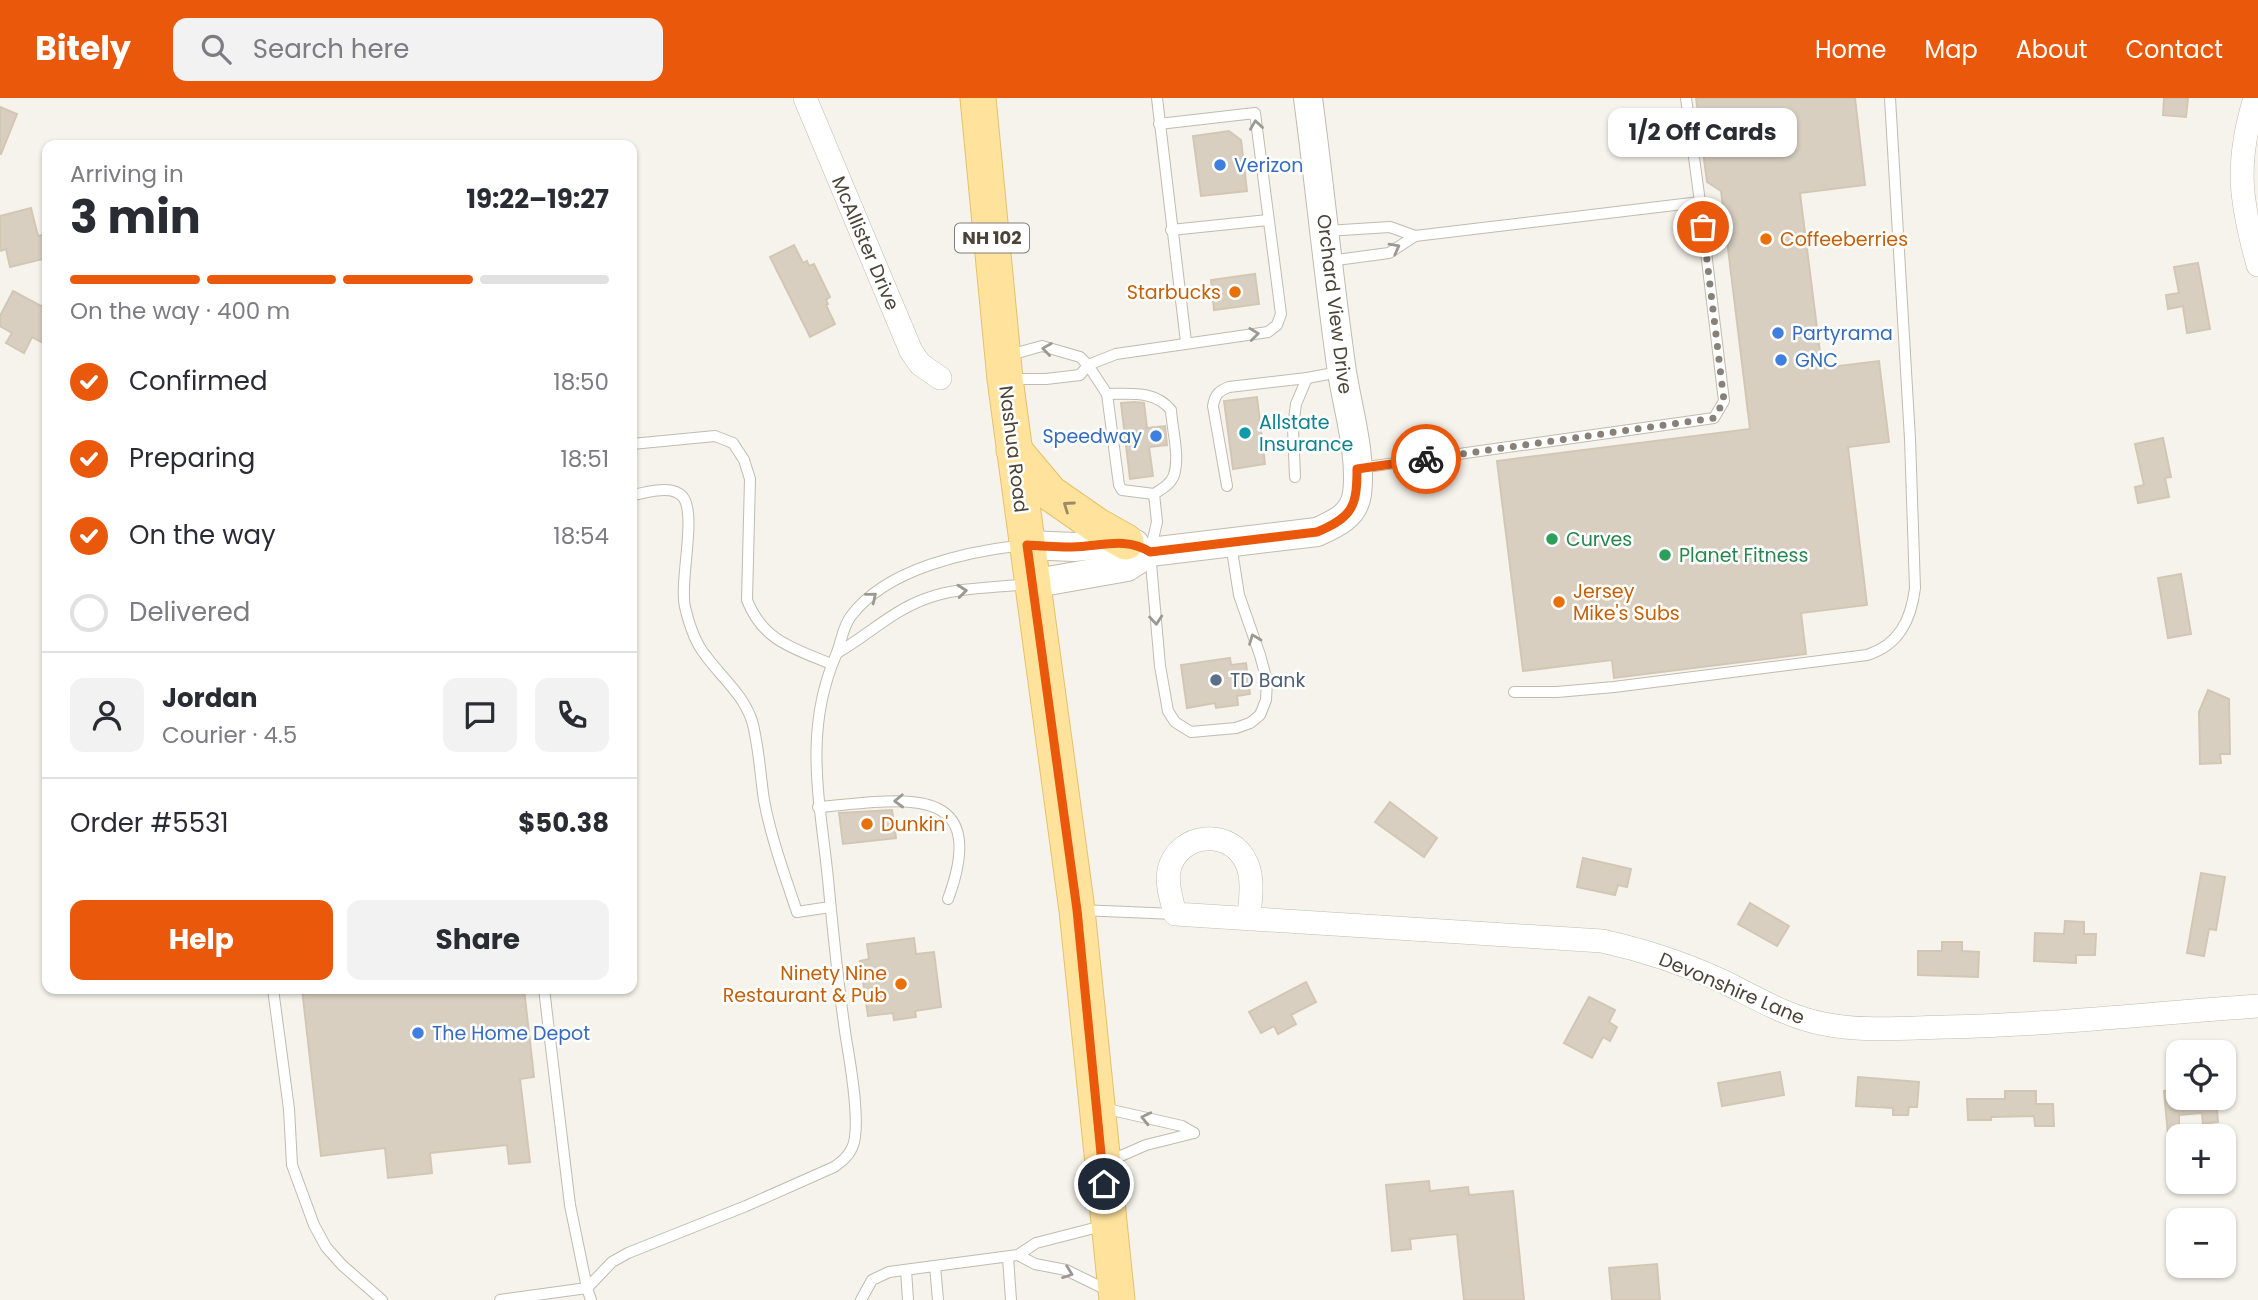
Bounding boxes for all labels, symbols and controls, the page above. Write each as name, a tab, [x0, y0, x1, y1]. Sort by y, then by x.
search box	[173, 18, 663, 81]
text: Bitely	[35, 25, 131, 72]
icon: search	[197, 30, 235, 68]
text: Search here	[253, 31, 409, 67]
text: Home	[1815, 33, 1887, 66]
text: Map	[1925, 33, 1978, 66]
text: About	[2016, 33, 2087, 66]
text: Contact	[2125, 33, 2223, 66]
callout: 1/2 Off Cards	[1608, 108, 1798, 157]
text: 1/2 Off Cards	[1628, 116, 1777, 148]
one-way arrow	[1249, 119, 1264, 131]
place label: Verizon	[1234, 152, 1303, 179]
marker: Verizon	[1212, 157, 1228, 173]
text: Arriving in	[70, 158, 184, 190]
street label: McAllister Drive	[825, 172, 906, 314]
text: 19:22–19:27	[466, 181, 609, 217]
text: 3 min	[70, 185, 201, 249]
pin	[1673, 197, 1733, 257]
icon: bag	[1684, 208, 1722, 246]
street label: Orchard View Drive	[1310, 213, 1359, 396]
road number: NH 102	[955, 223, 1029, 252]
place label: Coffeeberries	[1780, 226, 1908, 253]
marker: Coffeeberries	[1758, 231, 1774, 247]
one-way arrow	[1388, 242, 1401, 256]
place label: Starbucks	[1127, 279, 1221, 306]
marker: Starbucks	[1227, 284, 1243, 300]
text: On the way · 400 m	[70, 295, 290, 327]
place label: Partyrama	[1792, 320, 1893, 347]
marker: Partyrama	[1770, 325, 1786, 341]
one-way arrow	[1248, 326, 1260, 341]
one-way arrow	[1042, 342, 1053, 357]
place label: GNC	[1795, 347, 1838, 374]
marker: GNC	[1773, 352, 1789, 368]
icon: check	[70, 363, 108, 401]
text: Confirmed	[129, 363, 267, 399]
text: 18:50	[553, 366, 609, 398]
street label: Nashua Road	[992, 384, 1035, 514]
place label: Allstate Insurance	[1259, 409, 1353, 458]
place label: Speedway	[1042, 423, 1142, 450]
courier	[1391, 424, 1461, 494]
marker: Allstate Insurance	[1237, 425, 1253, 441]
marker: Speedway	[1148, 428, 1164, 444]
icon: check	[70, 440, 108, 478]
text: Preparing	[129, 440, 255, 476]
icon: bike	[1407, 440, 1445, 478]
text: 18:51	[560, 443, 609, 475]
one-way arrow	[1063, 502, 1076, 514]
icon: check	[70, 517, 108, 555]
text: On the way	[129, 517, 276, 553]
text: 18:54	[553, 520, 609, 552]
place label: Curves	[1566, 526, 1632, 553]
marker: Curves	[1544, 531, 1560, 547]
place label: Planet Fitness	[1679, 542, 1808, 569]
marker: Planet Fitness	[1657, 547, 1673, 563]
place label: Jersey Mike's Subs	[1573, 578, 1680, 627]
one-way arrow	[957, 584, 968, 599]
one-way arrow	[864, 593, 876, 606]
text: Delivered	[129, 594, 250, 630]
marker: Jersey Mike's Subs	[1551, 594, 1567, 610]
one-way arrow	[1148, 615, 1163, 626]
one-way arrow	[1249, 633, 1263, 645]
place label: TD Bank	[1230, 667, 1305, 694]
marker: TD Bank	[1208, 672, 1224, 688]
button: person	[70, 678, 144, 752]
button: chat	[443, 678, 517, 752]
button: phone	[535, 678, 609, 752]
text: Jordan	[162, 680, 258, 716]
text: Courier · 4.5	[162, 719, 297, 751]
one-way arrow	[893, 793, 904, 808]
text: Order #5531	[70, 805, 229, 841]
text: $50.38	[518, 805, 609, 841]
place label: Dunkin'	[881, 811, 948, 838]
marker: Dunkin'	[859, 816, 875, 832]
button: Help	[70, 900, 333, 980]
button: Share	[347, 900, 609, 980]
street label: Devonshire Lane	[1655, 946, 1809, 1031]
place label: Ninety Nine Restaurant & Pub	[723, 960, 887, 1009]
marker: Ninety Nine Restaurant & Pub	[893, 976, 909, 992]
place label: The Home Depot	[432, 1020, 590, 1047]
marker: The Home Depot	[410, 1025, 426, 1041]
map controls	[2166, 1040, 2236, 1278]
button: locate	[2166, 1040, 2236, 1110]
one-way arrow	[1140, 1111, 1152, 1126]
button: +	[2166, 1124, 2236, 1194]
pin	[1074, 1154, 1134, 1214]
icon: home	[1085, 1165, 1123, 1203]
button: −	[2166, 1208, 2236, 1278]
one-way arrow	[1062, 1264, 1074, 1278]

